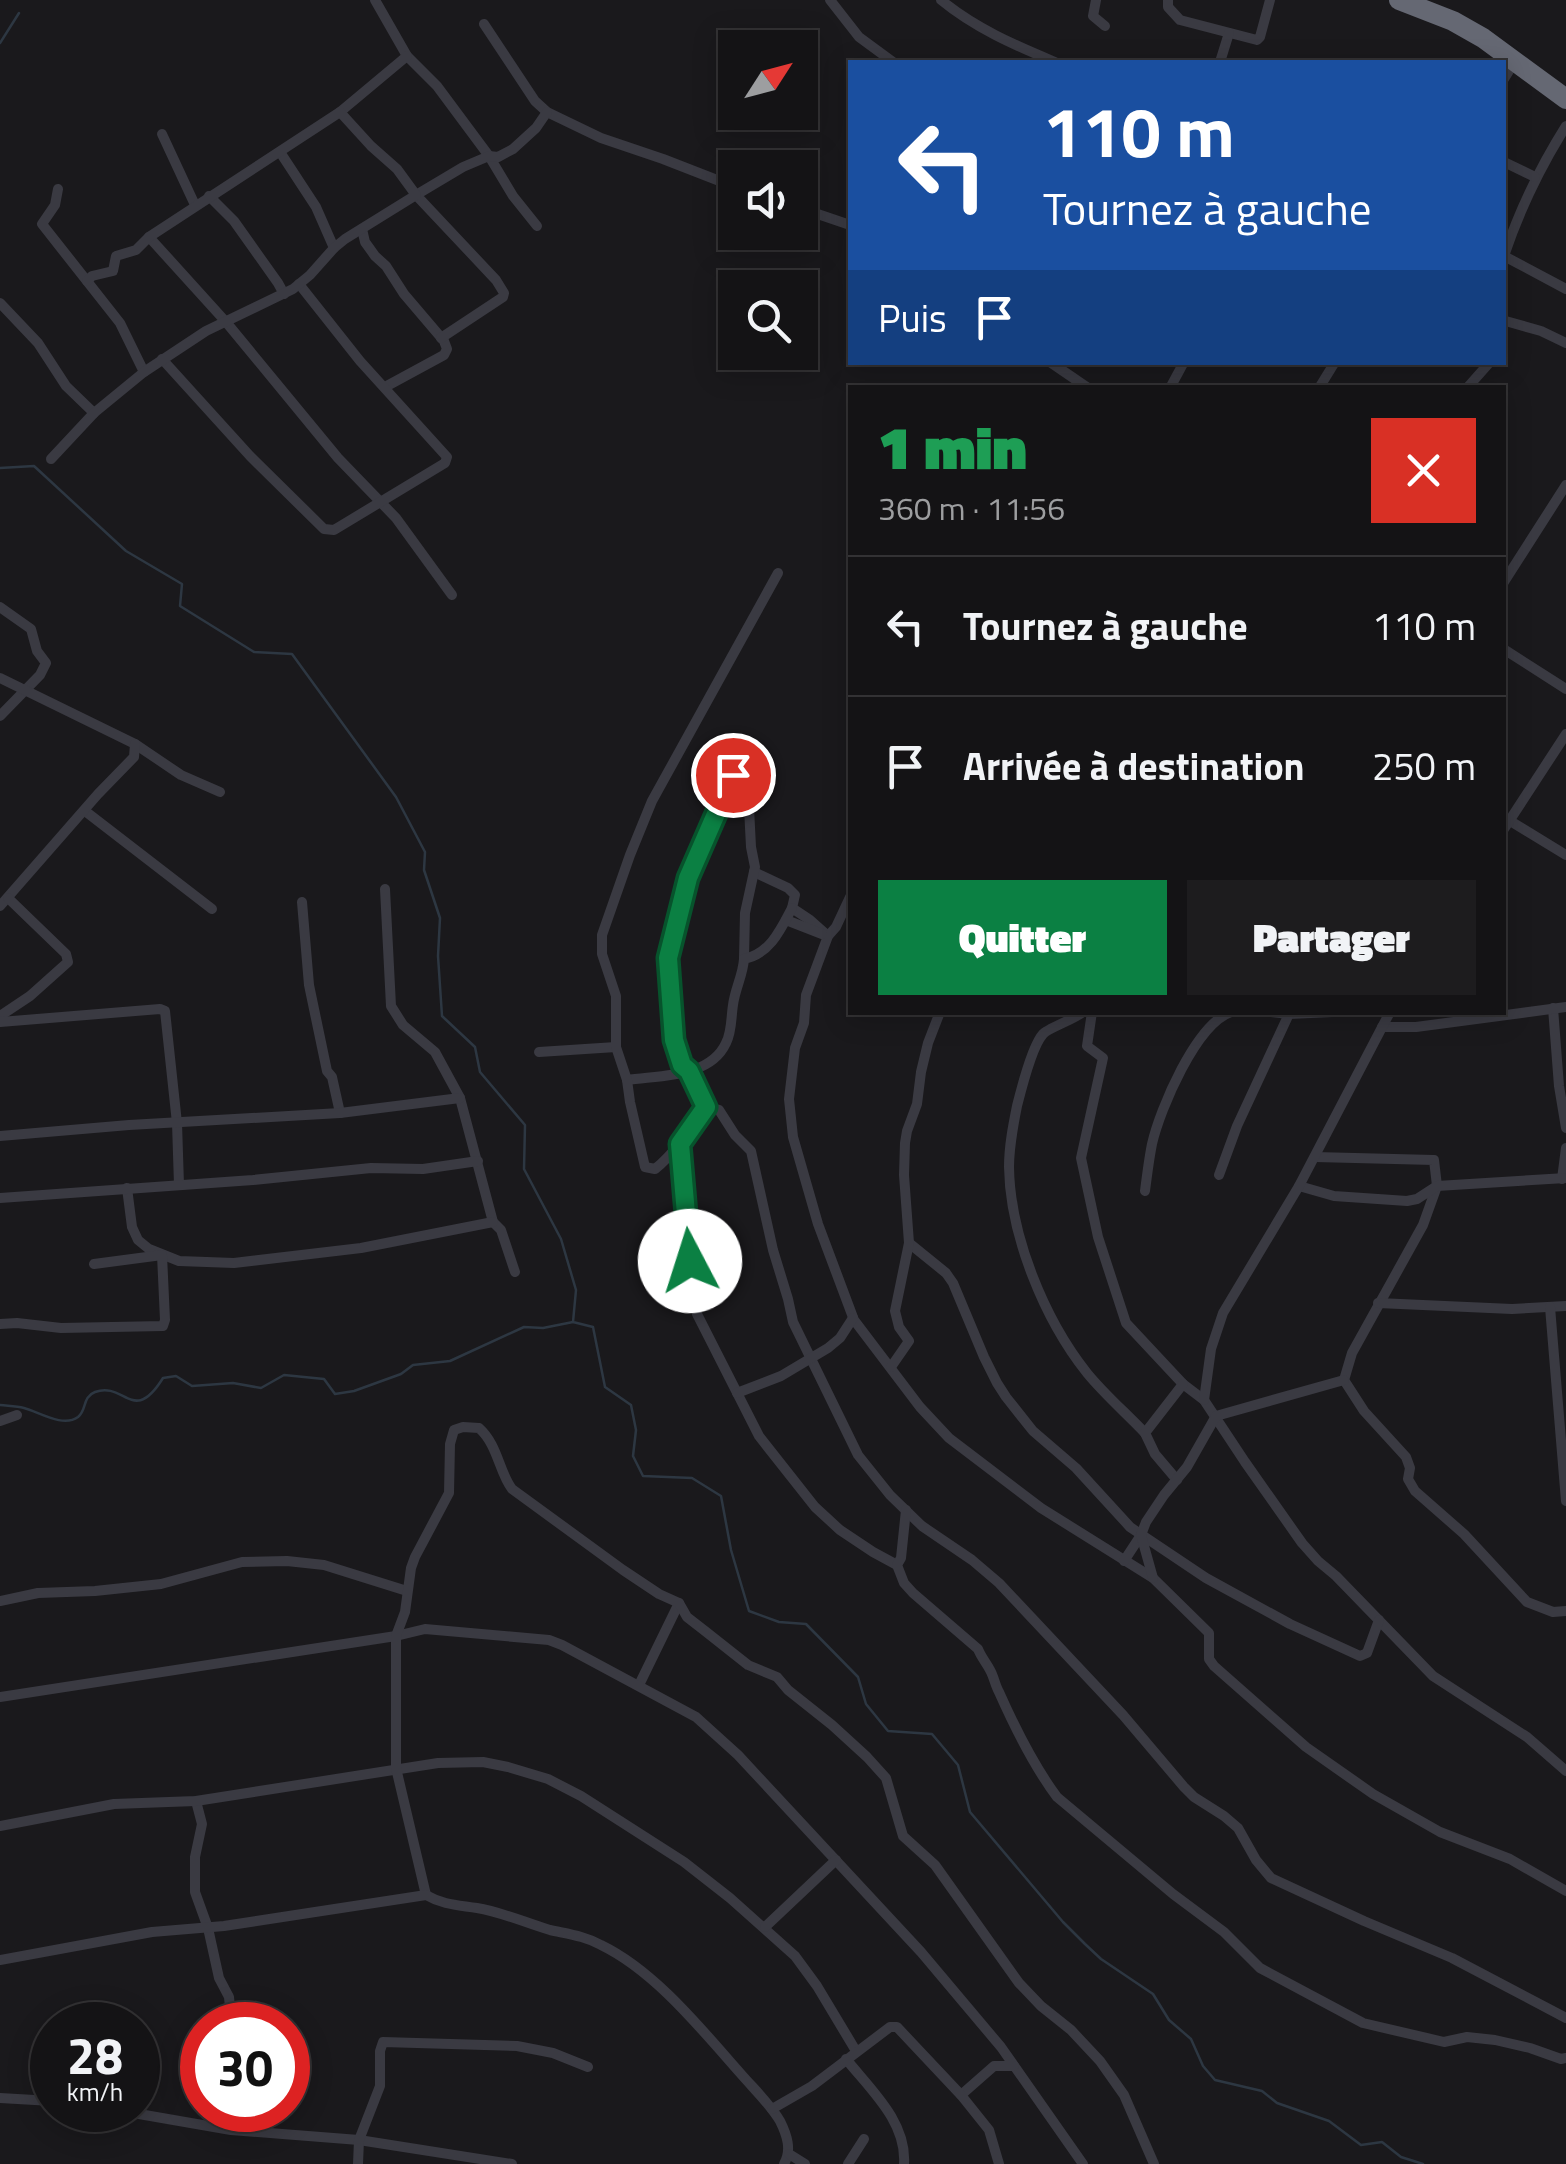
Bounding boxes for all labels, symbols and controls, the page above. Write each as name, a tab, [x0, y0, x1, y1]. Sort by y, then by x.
north arrow	[718, 30, 818, 130]
map controls	[718, 30, 818, 370]
text: 110 m	[1043, 78, 1235, 184]
icon: left	[878, 100, 1008, 230]
button: sound	[718, 150, 818, 250]
text: Tournez à gauche	[1043, 174, 1372, 242]
button: search	[718, 270, 818, 370]
text: Puis	[878, 289, 947, 347]
icon: arrive	[967, 290, 1022, 345]
text: 1 min	[878, 401, 1027, 492]
button: close	[1371, 418, 1476, 523]
text: 360 m · 11:56	[878, 484, 1065, 532]
text: Tournez à gauche	[963, 597, 1248, 655]
text: 110 m	[1372, 597, 1476, 655]
icon: left	[878, 599, 933, 654]
pin	[691, 733, 776, 818]
text: Arrivée à destination	[963, 737, 1305, 795]
text: 250 m	[1372, 737, 1476, 795]
icon: arrive	[878, 739, 933, 794]
icon: arrive	[706, 748, 761, 803]
button: Quitter	[878, 880, 1167, 995]
button: Partager	[1187, 880, 1476, 995]
position arrow	[638, 1209, 742, 1313]
speed limit sign: 30	[180, 2002, 310, 2132]
text: 28	[67, 2017, 123, 2093]
text: km/h	[67, 2073, 123, 2111]

